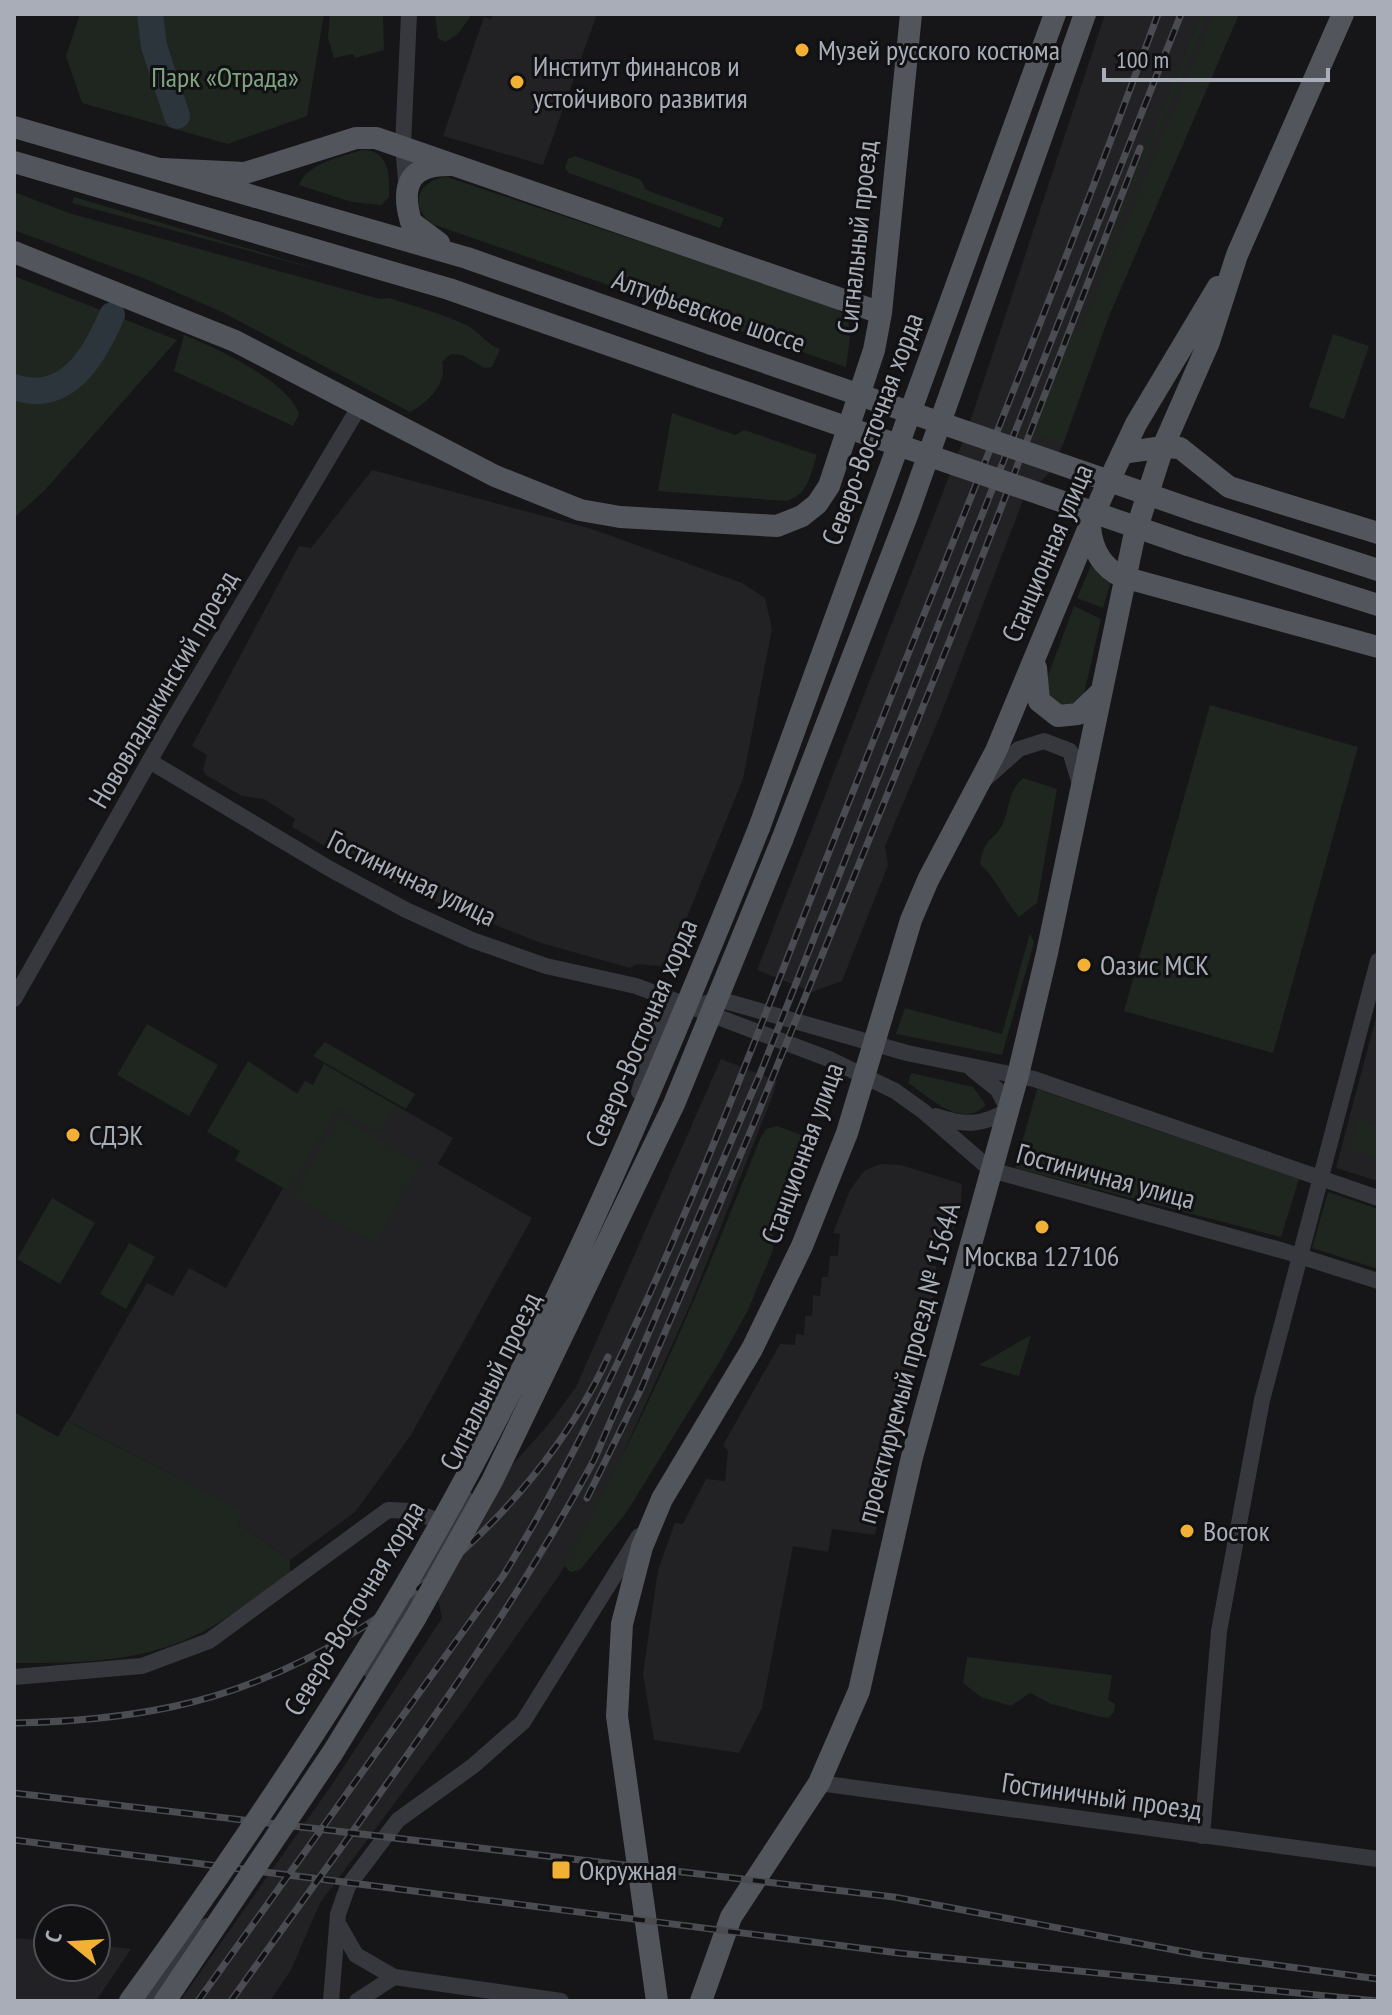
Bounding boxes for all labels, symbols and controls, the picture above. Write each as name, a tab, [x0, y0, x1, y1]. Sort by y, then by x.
place label: Музей русского костюма	[818, 31, 1060, 68]
scale bar	[1104, 32, 1328, 82]
marker: Музей русского костюма	[793, 41, 811, 59]
text: 100 m	[1116, 44, 1169, 75]
place label: Институт финансов и устойчивого развития	[533, 47, 748, 116]
park label: Парк «Отрада»	[151, 58, 299, 95]
marker: Институт финансов и устойчивого развития	[508, 73, 526, 91]
street label: Сигнальный проезд	[828, 138, 885, 335]
street label: Алтуфьевское шоссе	[608, 260, 811, 361]
street label: Северо-Восточная хорда	[812, 308, 931, 550]
street label: Станционная улица	[992, 458, 1101, 648]
street label: Нововладыкинский проезд	[79, 563, 246, 814]
street label: Гостиничная улица	[322, 821, 503, 934]
street label: Северо-Восточная хорда	[576, 913, 705, 1153]
place label: Оазис МСК	[1100, 946, 1209, 983]
marker: Оазис МСК	[1075, 956, 1093, 974]
street label: Станционная улица	[752, 1057, 851, 1248]
place label: СДЭК	[89, 1116, 144, 1153]
marker: СДЭК	[64, 1126, 82, 1144]
street label: Гостиничная улица	[1013, 1134, 1200, 1217]
street label: проектируемый проезд № 1564А	[847, 1198, 968, 1527]
marker: Москва 127106	[1033, 1218, 1051, 1236]
place label: Москва 127106	[965, 1237, 1119, 1274]
street label: Сигнальный проезд	[430, 1285, 549, 1476]
street label: Северо-Восточная хорда	[275, 1493, 432, 1722]
place label: Восток	[1203, 1512, 1270, 1549]
marker: Восток	[1178, 1522, 1196, 1540]
street label: Гостиничный проезд	[1000, 1763, 1204, 1828]
place label: Окружная	[579, 1851, 677, 1888]
marker: Окружная	[550, 1859, 572, 1881]
north arrow	[32, 1903, 112, 1983]
text: С	[38, 1928, 68, 1946]

